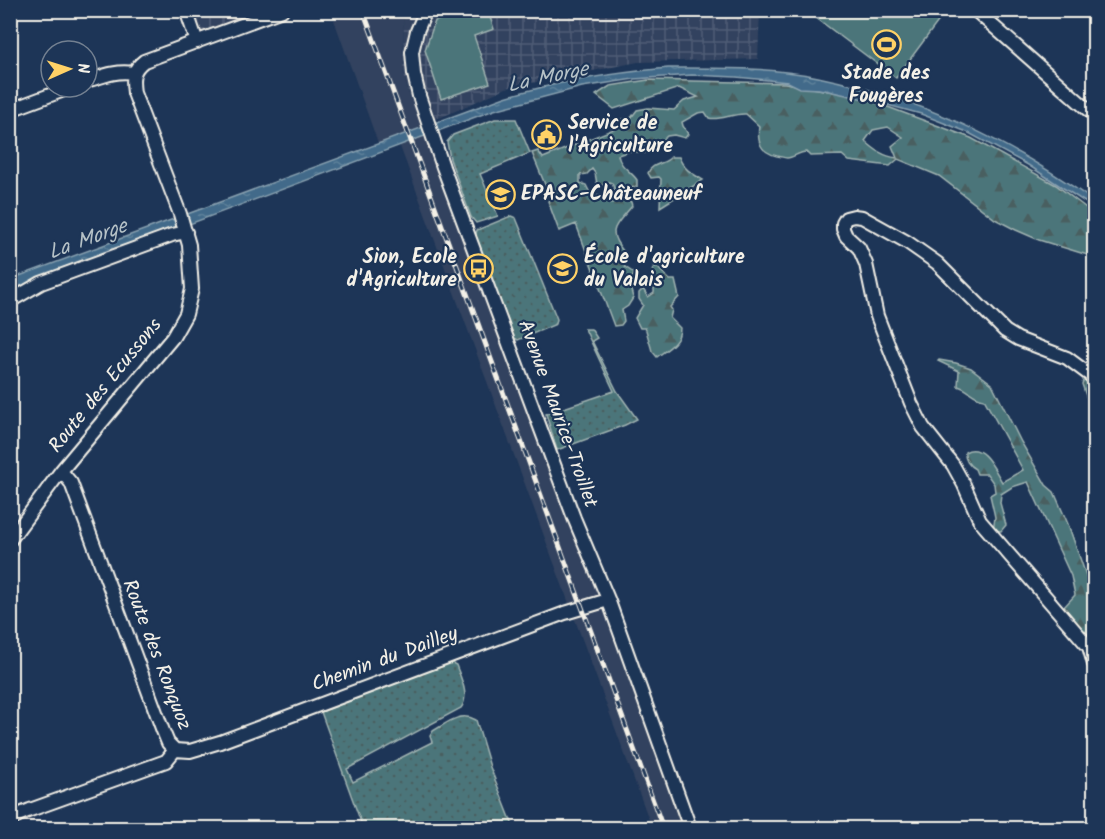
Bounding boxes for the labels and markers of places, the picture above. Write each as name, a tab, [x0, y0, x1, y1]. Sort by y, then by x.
sports icon: Stade des Fougères	[870, 28, 902, 60]
place label: Stade des Fougères	[842, 58, 931, 113]
place label: Service de l'Agriculture	[568, 108, 673, 163]
public building icon: Service de l'Agriculture	[531, 119, 563, 151]
school or university icon: EPASC-Châteauneuf	[484, 179, 516, 211]
place label: EPASC-Châteauneuf	[521, 179, 704, 211]
place label: Sion, Ecole d'Agriculture	[347, 242, 457, 297]
place label: École d'agriculture du Valais	[584, 242, 745, 297]
bus stop icon: Sion, Ecole d'Agriculture	[462, 253, 494, 285]
school or university icon: École d'agriculture du Valais	[547, 253, 579, 285]

